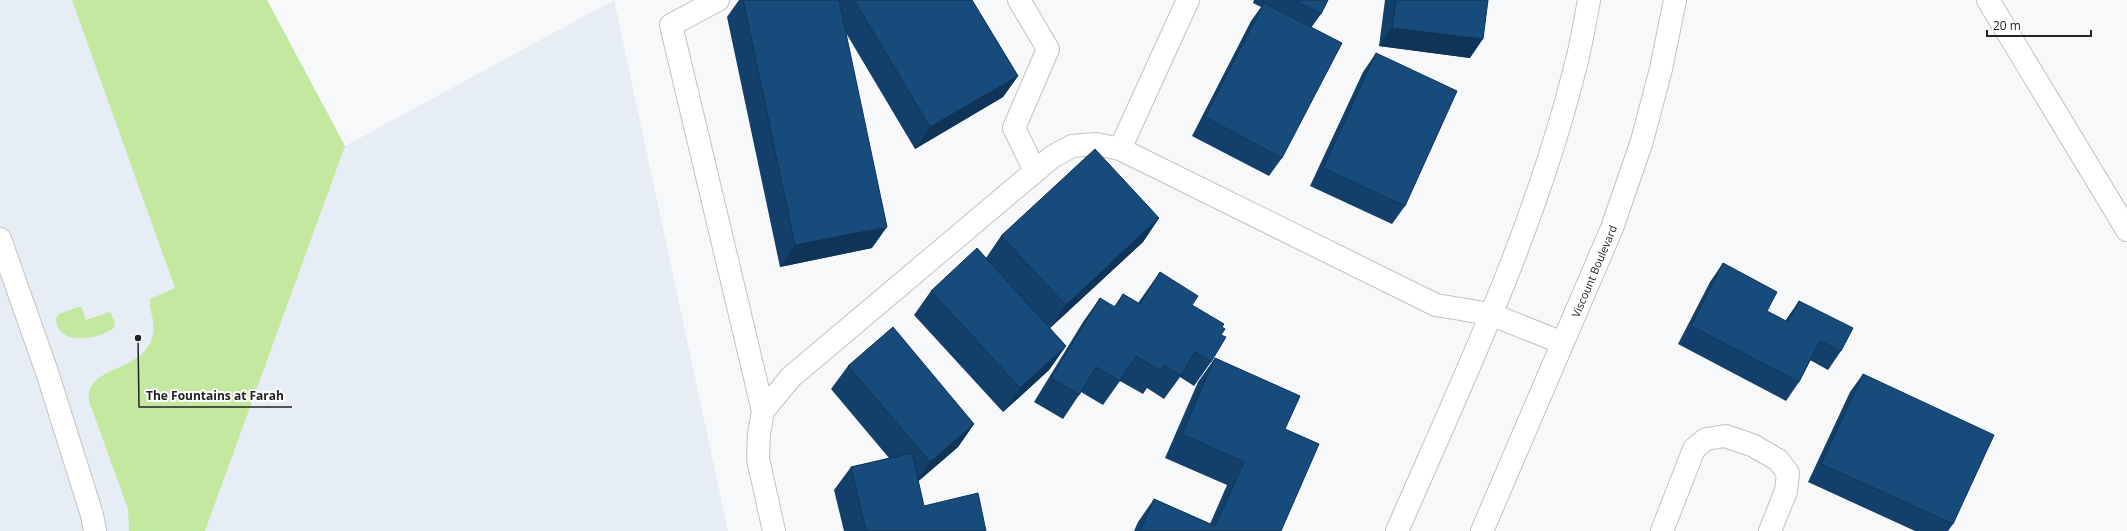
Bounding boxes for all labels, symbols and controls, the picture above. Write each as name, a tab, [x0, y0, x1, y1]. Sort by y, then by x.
scale bar	[1987, 12, 2091, 38]
text: 20 m	[1993, 17, 2021, 34]
street label: Viscount Boulevard	[1568, 223, 1620, 319]
callout: The Fountains at Farah	[139, 383, 292, 407]
text: The Fountains at Farah	[146, 387, 284, 404]

